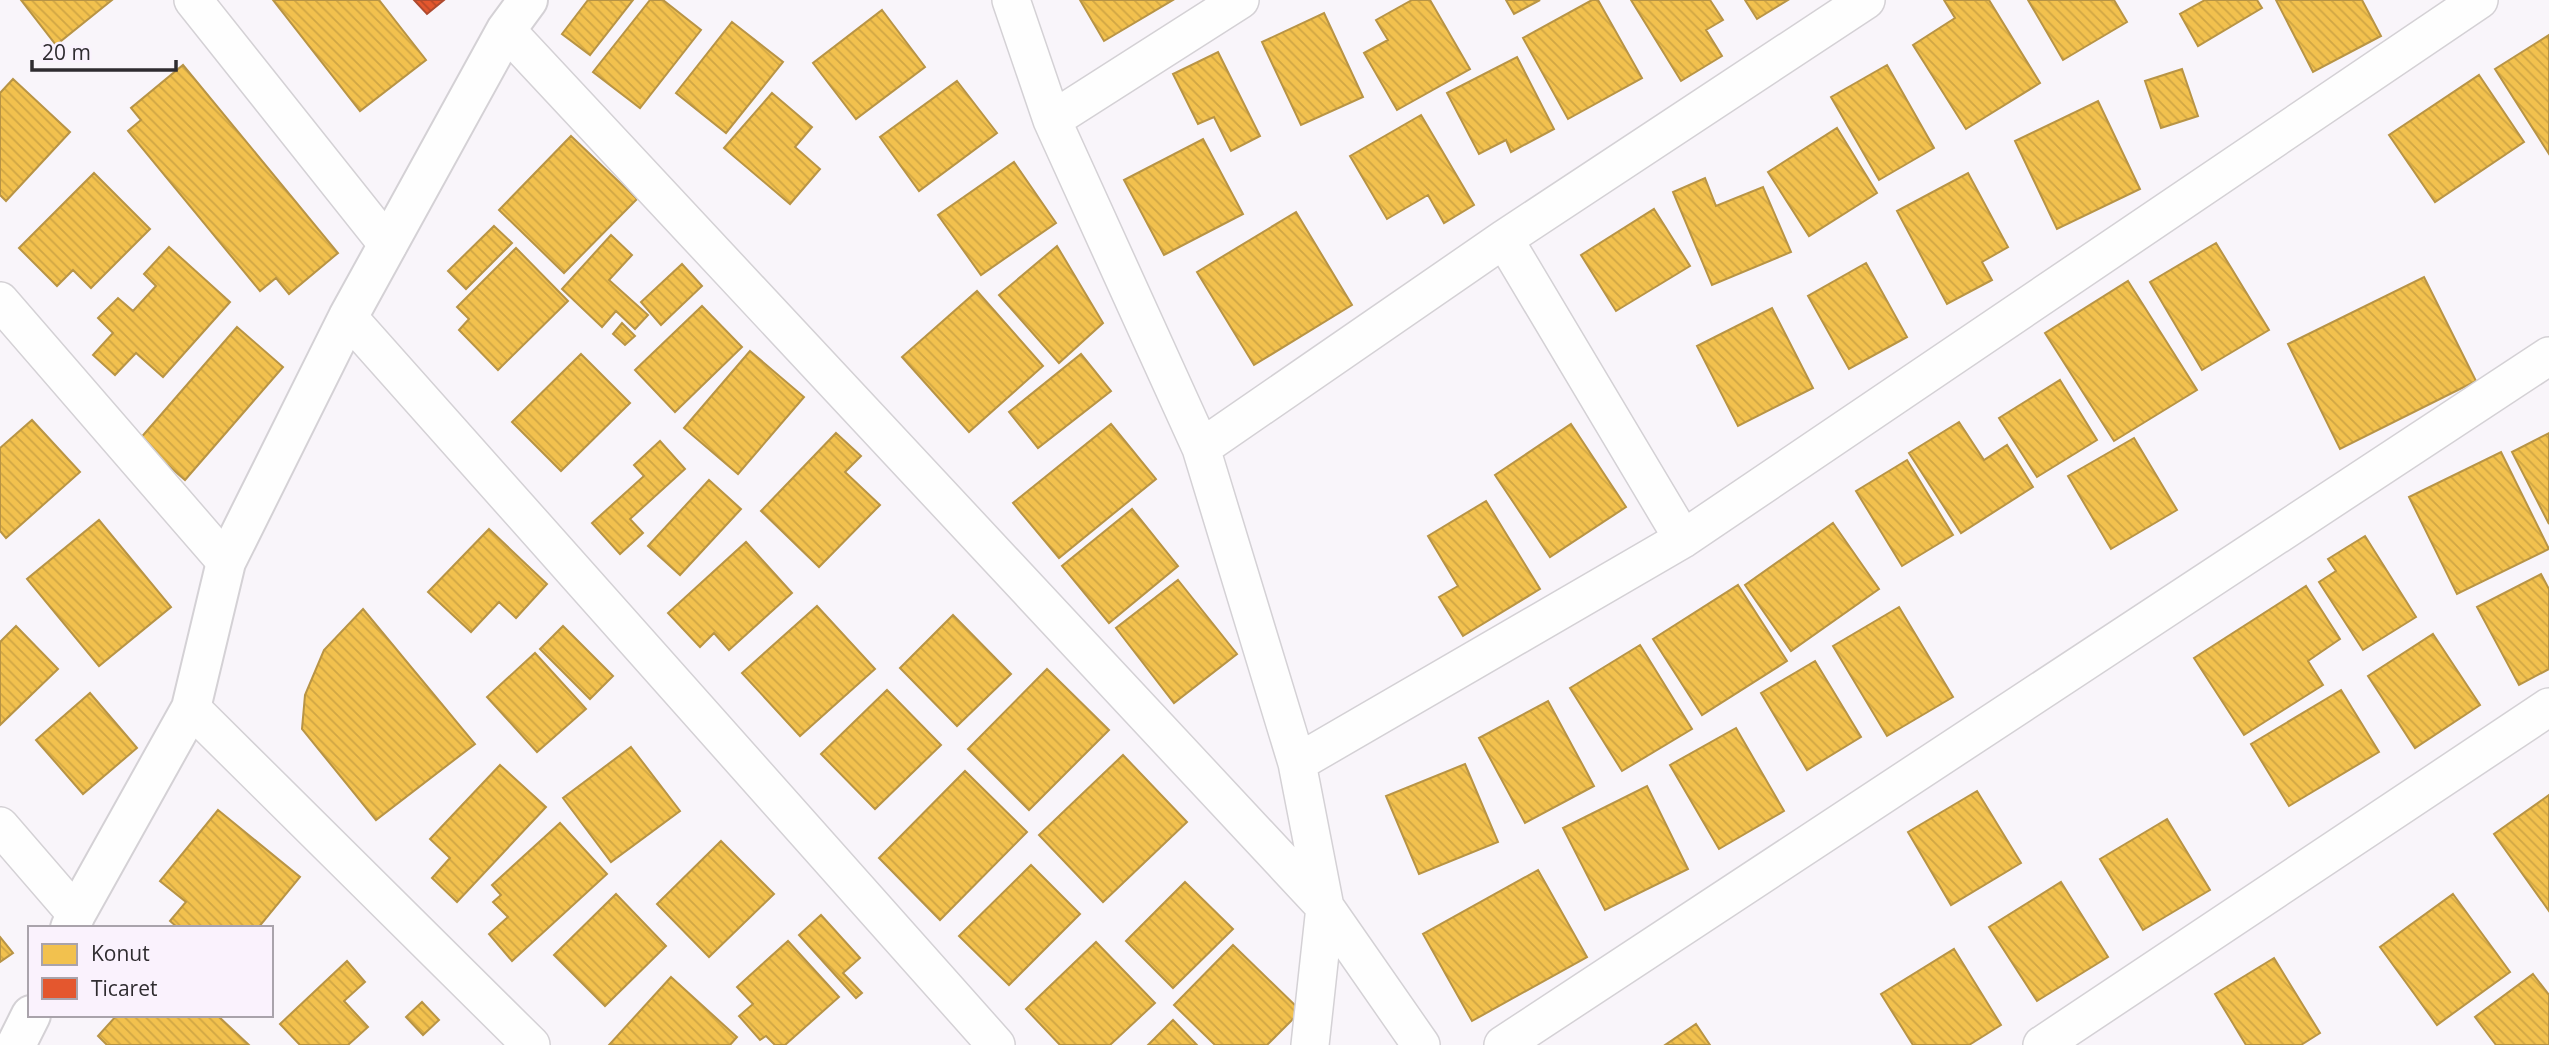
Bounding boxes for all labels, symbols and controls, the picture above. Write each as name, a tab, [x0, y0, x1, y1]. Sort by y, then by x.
scale bar	[32, 28, 175, 72]
text: 20 m	[42, 38, 91, 66]
legend	[28, 926, 273, 1017]
text: Konut	[91, 939, 150, 967]
text: Ticaret	[91, 974, 157, 1002]

